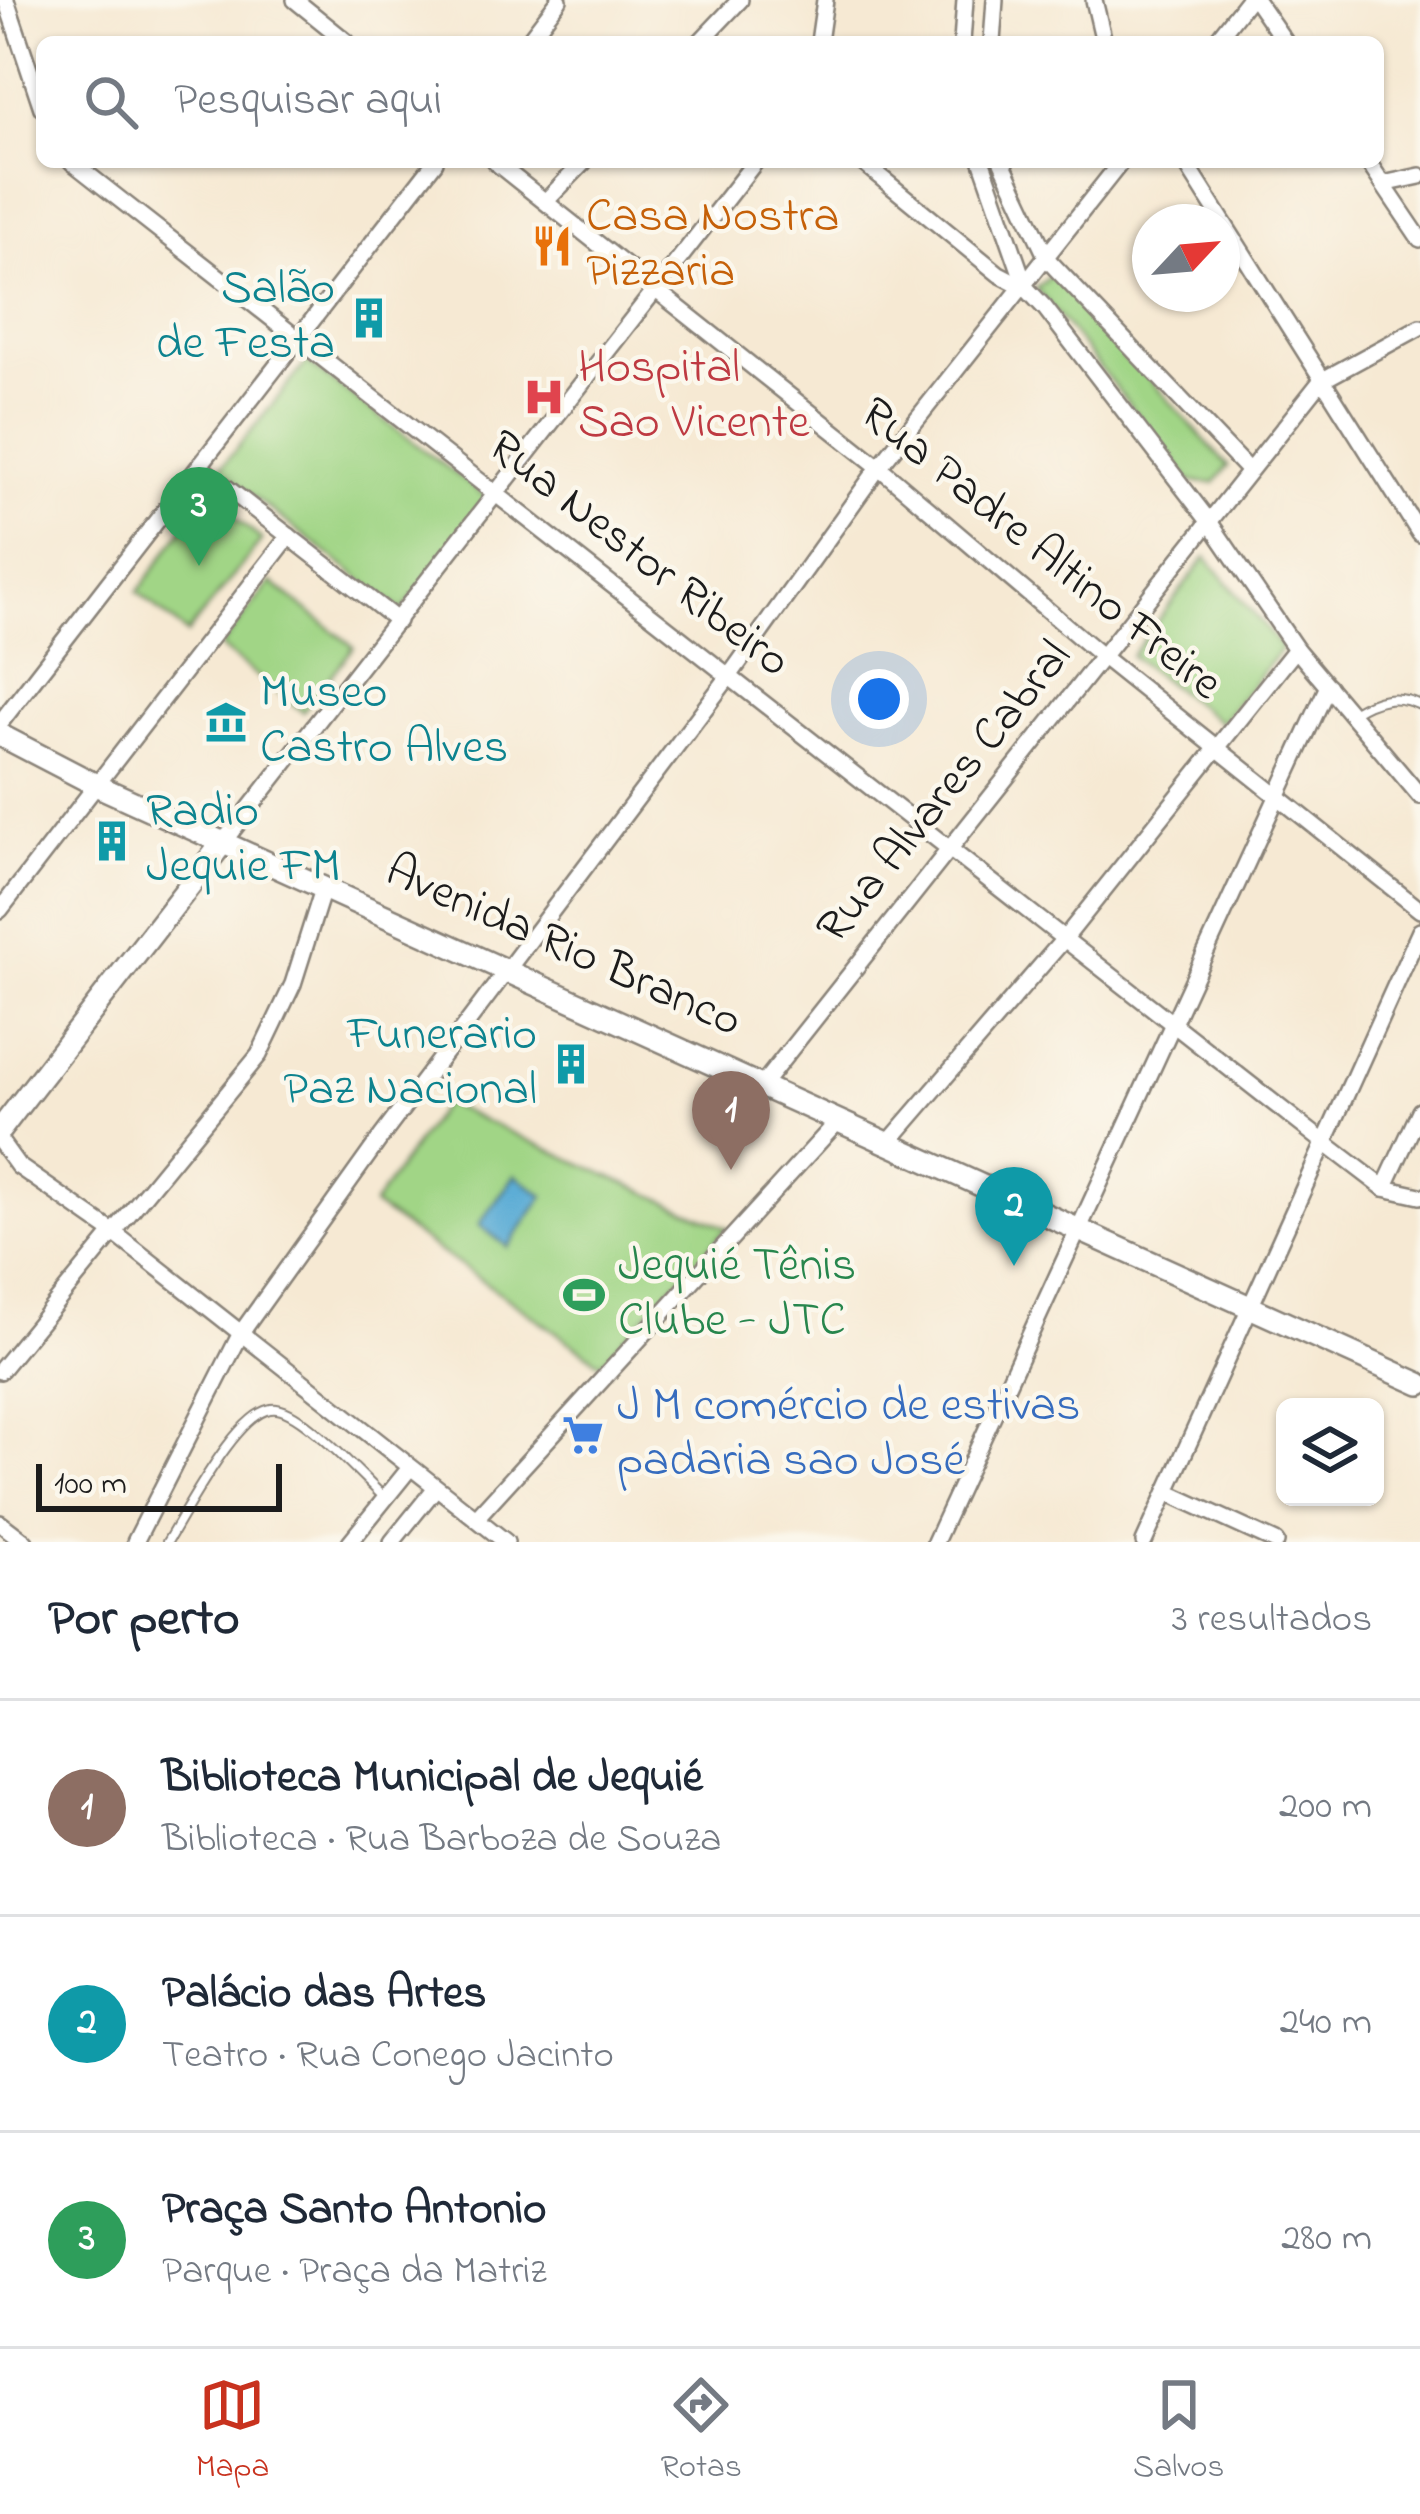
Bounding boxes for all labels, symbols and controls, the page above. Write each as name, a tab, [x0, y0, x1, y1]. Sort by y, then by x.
search box	[36, 36, 1384, 168]
icon: search	[78, 69, 144, 135]
text: Pesquisar aqui	[174, 69, 442, 135]
place label: Casa Nostra Pizzaria	[586, 183, 839, 308]
north arrow	[1132, 204, 1240, 312]
restaurant icon: Casa Nostra Pizzaria	[529, 223, 575, 269]
place label: Salão de Festa	[155, 255, 335, 380]
building icon: Salão de Festa	[346, 295, 392, 341]
place label: Hospital Sao Vicente	[578, 334, 810, 459]
hospital icon: Hospital Sao Vicente	[521, 374, 567, 420]
street label: Rua Padre Altino Freire	[843, 381, 1237, 719]
street label: Rua Nestor Ribeiro	[471, 414, 805, 696]
pin: 3	[160, 467, 238, 566]
street label: Rua Alvares Cabral	[800, 626, 1090, 960]
place label: Museo Castro Alves	[260, 659, 508, 784]
your location	[849, 669, 909, 729]
museum icon: Museo Castro Alves	[203, 699, 249, 745]
place label: Radio Jequie FM	[146, 778, 341, 903]
building icon: Radio Jequie FM	[89, 818, 135, 864]
street label: Avenida Rio Branco	[374, 837, 752, 1057]
place label: Funerario Paz Nacional	[283, 1001, 537, 1126]
building icon: Funerario Paz Nacional	[548, 1041, 594, 1087]
pin: 1	[692, 1071, 770, 1170]
pin: 2	[975, 1167, 1053, 1266]
place label: Jequié Tênis Clube - JTC	[618, 1232, 856, 1357]
sports icon: Jequié Tênis Clube - JTC	[561, 1272, 607, 1318]
place label: J M comércio de estivas padaria sao José	[617, 1372, 1080, 1497]
map controls	[1276, 1398, 1384, 1506]
button: layers	[1276, 1398, 1384, 1506]
supermarket icon: J M comércio de estivas padaria sao José	[560, 1412, 606, 1458]
scale bar	[36, 1458, 282, 1511]
text: 100 m	[54, 1461, 127, 1509]
text: Por perto	[48, 1583, 240, 1658]
text: 3 resultados	[1172, 1592, 1372, 1649]
text: Biblioteca Municipal de Jequié	[162, 1746, 703, 1812]
text: 1	[81, 1779, 93, 1836]
text: 200 m	[1279, 1779, 1372, 1836]
text: Biblioteca · Rua Barboza de Souza	[162, 1812, 721, 1869]
text: Palácio das Artes	[162, 1962, 486, 2028]
text: 2	[77, 1995, 97, 2052]
text: 240 m	[1280, 1995, 1372, 2052]
text: Teatro · Rua Conego Jacinto	[162, 2028, 614, 2085]
text: Praça Santo Antonio	[162, 2178, 546, 2244]
text: 3	[79, 2211, 95, 2268]
text: 280 m	[1281, 2211, 1372, 2268]
text: Parque · Praça da Matriz	[162, 2244, 547, 2301]
tab: Mapa	[196, 2372, 269, 2492]
tab: Rotas	[661, 2372, 742, 2492]
tab: Salvos	[1133, 2372, 1224, 2492]

